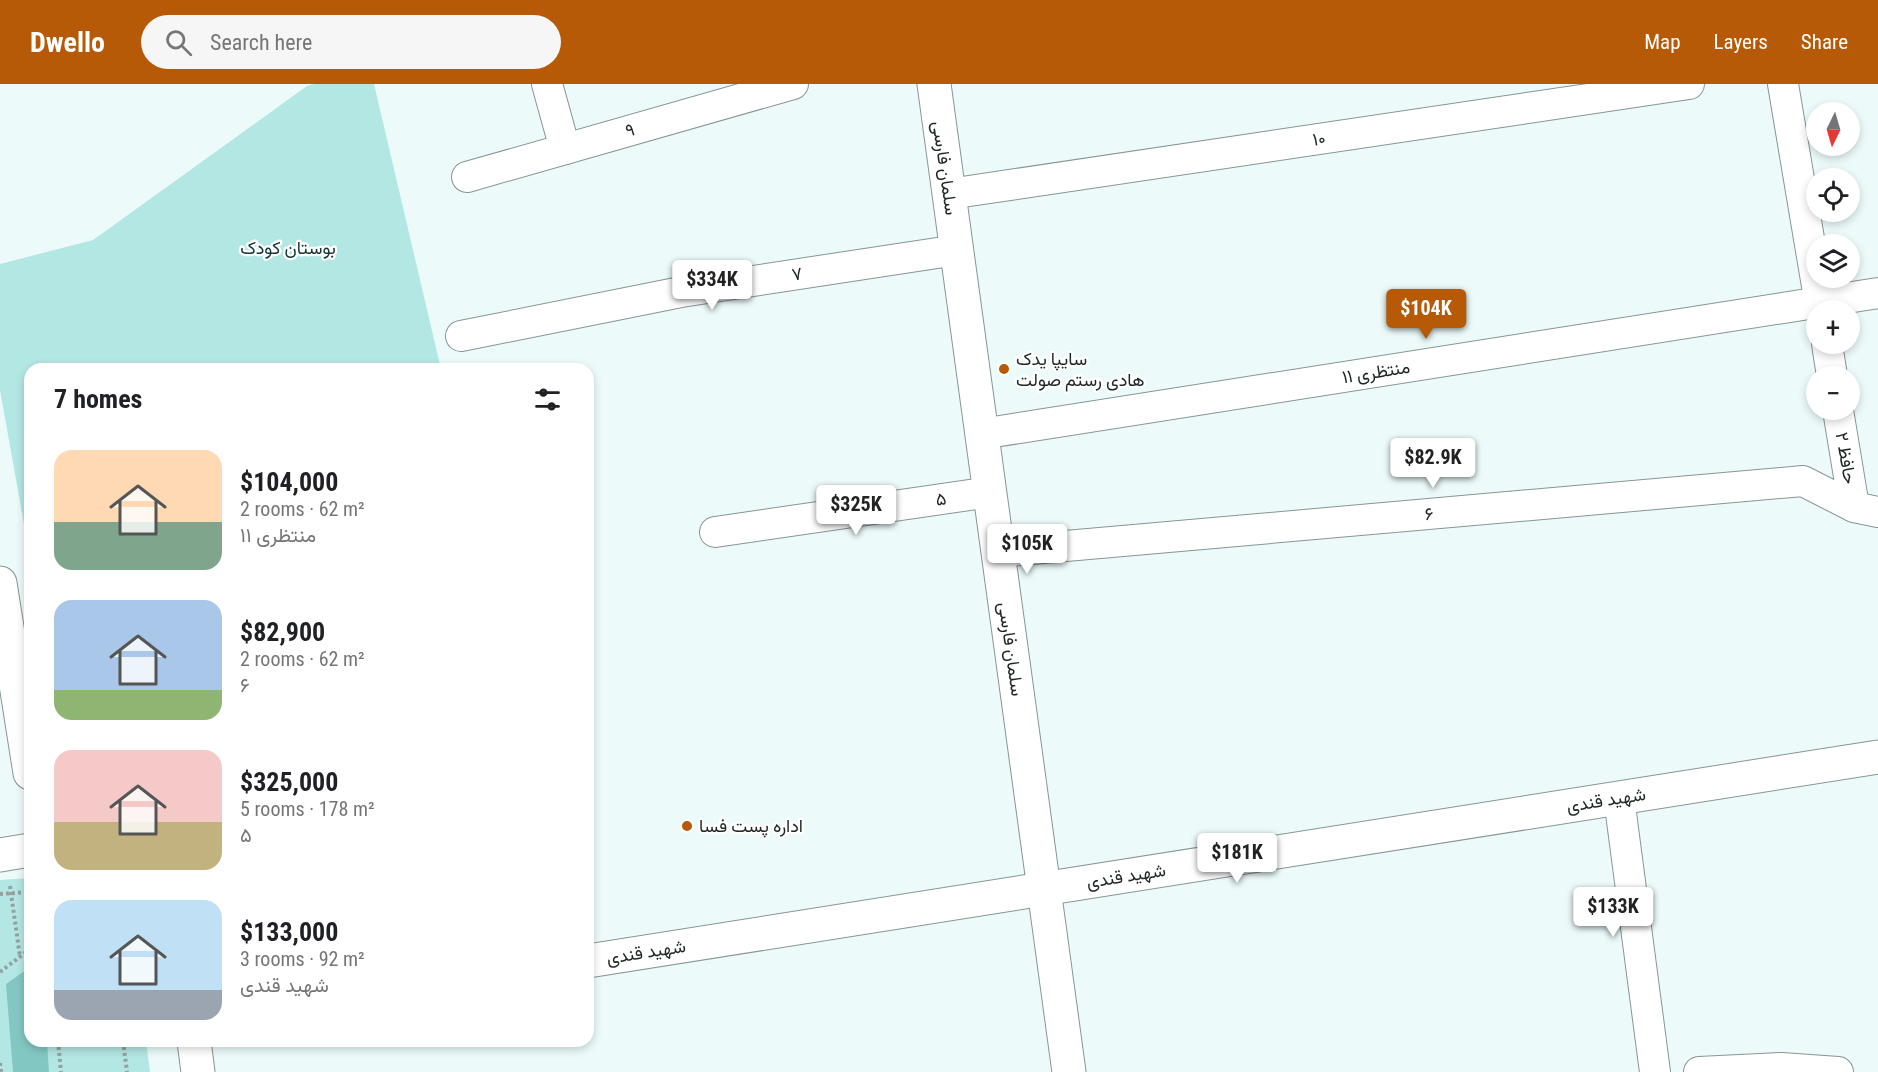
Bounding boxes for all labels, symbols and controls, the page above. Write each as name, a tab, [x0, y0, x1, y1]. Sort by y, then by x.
search box	[141, 15, 561, 69]
text: Dwello	[30, 26, 105, 59]
icon: search	[162, 26, 195, 59]
text: Search here	[210, 30, 312, 55]
text: Map	[1644, 30, 1681, 54]
text: Layers	[1714, 30, 1768, 54]
text: Share	[1801, 30, 1848, 54]
north arrow	[1806, 102, 1860, 156]
map controls	[1806, 102, 1860, 420]
street label: ۹	[623, 118, 637, 141]
street label: سلمان فارسی	[928, 120, 962, 216]
street label: ۱۰	[1311, 127, 1327, 150]
button: locate	[1806, 168, 1860, 222]
button: layers	[1806, 234, 1860, 288]
park label: بوستان کودک	[240, 237, 336, 259]
pin: $334K	[670, 260, 754, 311]
street label: ۷	[790, 262, 804, 285]
text: $334K	[686, 267, 738, 291]
pin: $104K	[1384, 289, 1468, 340]
text: $104K	[1400, 296, 1452, 320]
button: +	[1806, 300, 1860, 354]
place label: سایپا یدک هادی رستم صولت	[1016, 348, 1145, 392]
street label: منتظری ۱۱	[1340, 356, 1412, 388]
marker: سایپا یدک هادی رستم صولت	[997, 362, 1011, 376]
button: −	[1806, 366, 1860, 420]
icon: filters	[531, 383, 564, 416]
text: 7 homes	[54, 384, 142, 414]
street label: حافظ ۲	[1832, 430, 1861, 485]
pin: $82.9K	[1384, 438, 1482, 489]
text: $82.9K	[1404, 445, 1462, 469]
text: $104,000	[240, 467, 338, 497]
icon: home	[102, 474, 174, 546]
pin: $325K	[814, 485, 898, 536]
street label: ۵	[934, 487, 948, 510]
text: $325K	[830, 492, 882, 516]
text: 2 rooms · 62 m²	[240, 497, 365, 521]
street label: ۶	[1424, 503, 1434, 524]
text: منتظری ۱۱	[240, 523, 316, 547]
pin: $105K	[985, 524, 1069, 575]
text: $105K	[1001, 531, 1053, 555]
street label: سلمان فارسی	[994, 601, 1028, 697]
text: $82,900	[240, 617, 325, 647]
icon: home	[102, 624, 174, 696]
text: 2 rooms · 62 m²	[240, 647, 365, 671]
text: ۶	[240, 673, 250, 697]
text: $325,000	[240, 767, 338, 797]
icon: home	[102, 774, 174, 846]
street label: شهید قندی	[1565, 783, 1647, 817]
text: 5 rooms · 178 m²	[240, 797, 375, 821]
place label: اداره پست فسا	[699, 815, 803, 838]
marker: اداره پست فسا	[680, 819, 694, 833]
text: ۵	[240, 823, 252, 847]
pin: $181K	[1195, 833, 1279, 884]
text: $181K	[1211, 840, 1263, 864]
street label: شهید قندی	[1085, 859, 1167, 893]
pin: $133K	[1571, 887, 1655, 938]
text: $133K	[1587, 894, 1639, 918]
text: $133,000	[240, 917, 338, 947]
icon: home	[102, 924, 174, 996]
street label: شهید قندی	[605, 935, 687, 969]
text: 3 rooms · 92 m²	[240, 947, 365, 971]
text: شهید قندی	[240, 973, 329, 997]

